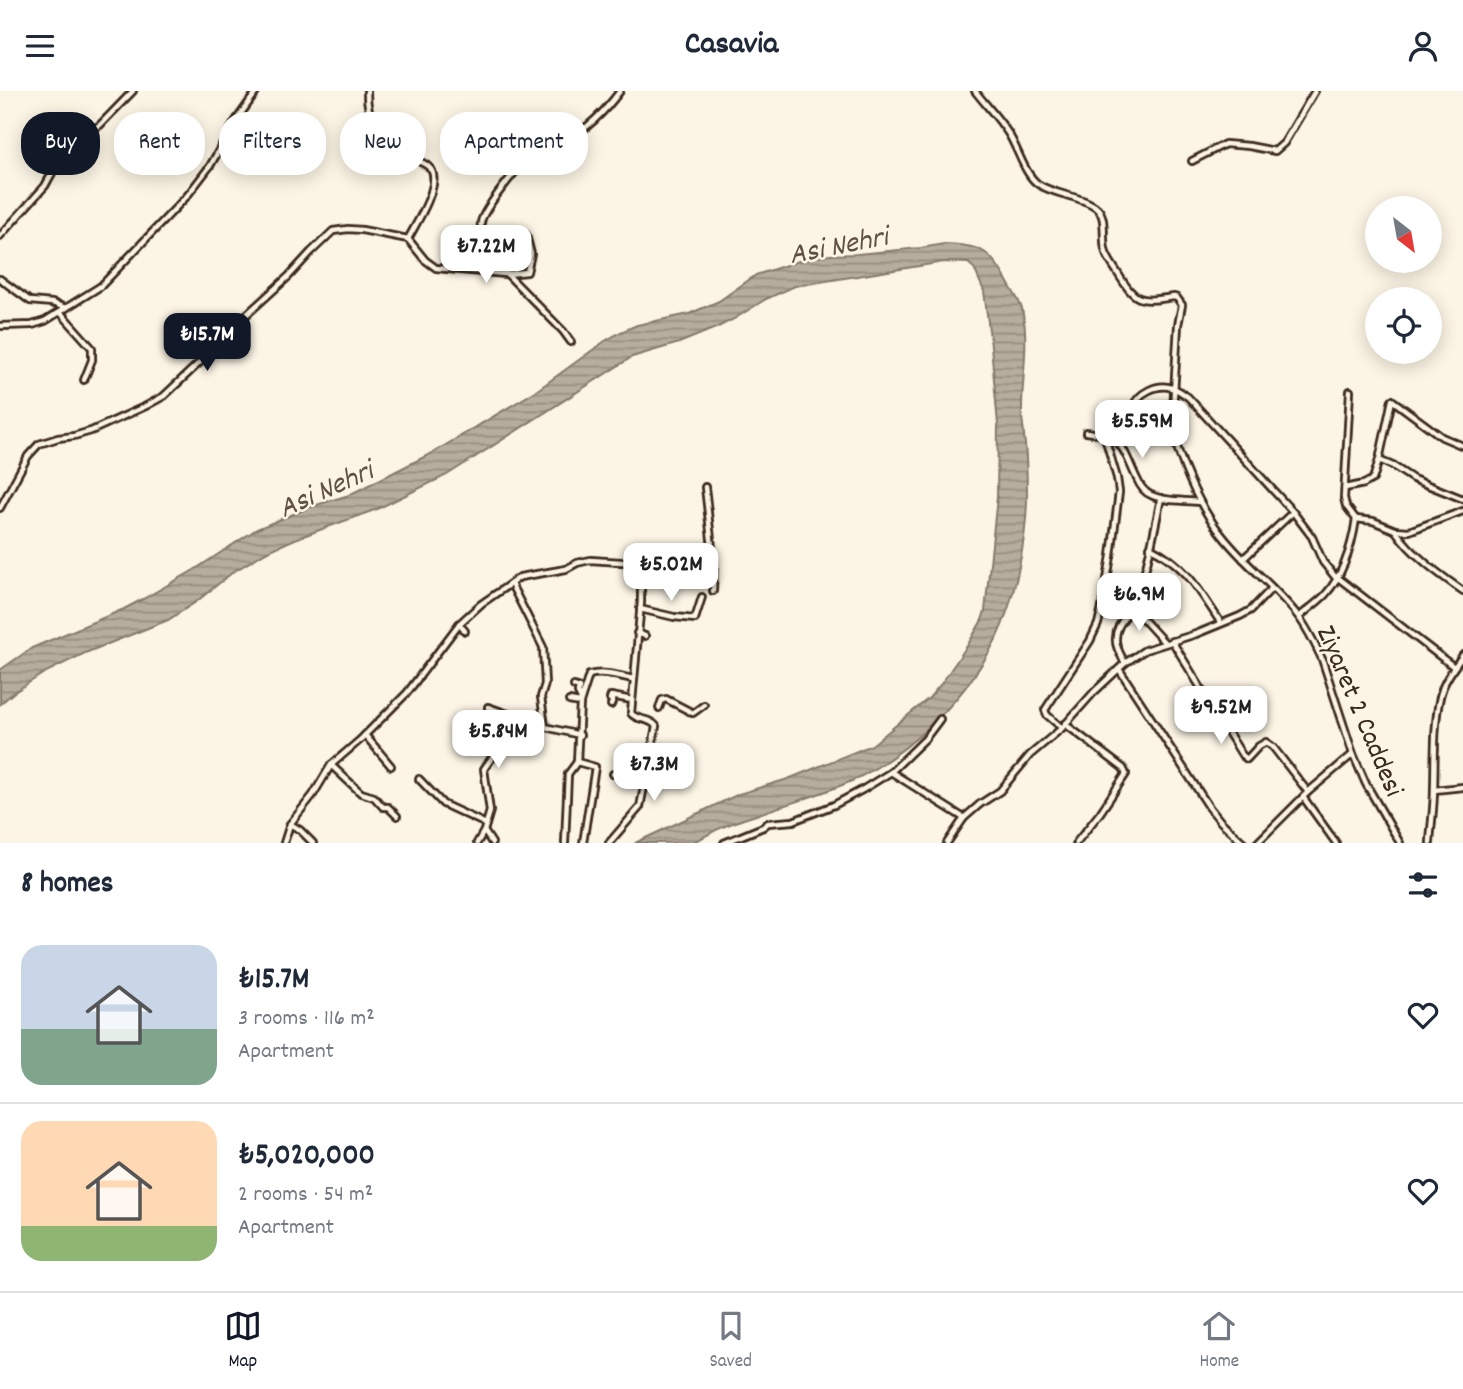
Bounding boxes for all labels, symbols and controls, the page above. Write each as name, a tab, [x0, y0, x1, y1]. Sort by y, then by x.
text: Casavia	[685, 23, 778, 69]
icon: menu	[21, 27, 59, 65]
icon: person	[1404, 27, 1442, 65]
chip: Buy	[21, 112, 100, 175]
chip: Rent	[114, 112, 205, 175]
chip: Filters	[219, 112, 326, 175]
chip: New	[340, 112, 426, 175]
chip: Apartment	[440, 112, 588, 175]
north arrow	[1365, 196, 1442, 273]
map controls	[1365, 196, 1442, 364]
water label: Asi Nehri	[786, 217, 896, 279]
pin: ₺7.22M	[429, 225, 543, 285]
text: ₺7.22M	[456, 231, 516, 264]
button: locate	[1365, 287, 1442, 364]
pin: ₺15.7M	[150, 313, 264, 373]
text: ₺15.7M	[180, 319, 234, 352]
pin: ₺5.59M	[1085, 401, 1199, 460]
text: ₺5.59M	[1111, 406, 1173, 439]
water label: Asi Nehri	[273, 450, 385, 532]
pin: ₺5.02M	[614, 543, 728, 603]
text: ₺5.02M	[639, 549, 703, 582]
pin: ₺6.9M	[1090, 573, 1188, 633]
text: ₺6.9M	[1113, 579, 1165, 612]
street label: Ziyaret 2 Caddesi	[1303, 620, 1411, 804]
pin: ₺9.52M	[1164, 687, 1278, 746]
text: ₺9.52M	[1190, 692, 1252, 725]
pin: ₺5.84M	[441, 711, 555, 770]
text: ₺5.84M	[468, 716, 528, 749]
pin: ₺7.3M	[605, 743, 703, 803]
text: ₺7.3M	[629, 749, 679, 782]
text: 8 homes	[21, 864, 113, 907]
icon: filters	[1404, 866, 1442, 904]
text: ₺15.7M	[238, 960, 309, 1003]
icon: home	[77, 973, 161, 1057]
icon: heart	[1404, 996, 1442, 1034]
text: 3 rooms · 116 m²	[238, 1003, 375, 1036]
text: Apartment	[238, 1036, 334, 1069]
text: ₺5,020,000	[238, 1136, 375, 1179]
icon: home	[77, 1149, 161, 1233]
icon: heart	[1404, 1172, 1442, 1210]
text: 2 rooms · 54 m²	[238, 1179, 373, 1212]
text: Apartment	[238, 1212, 334, 1245]
tab: Map	[224, 1307, 262, 1376]
tab: Saved	[709, 1307, 752, 1376]
tab: Home	[1200, 1307, 1239, 1376]

